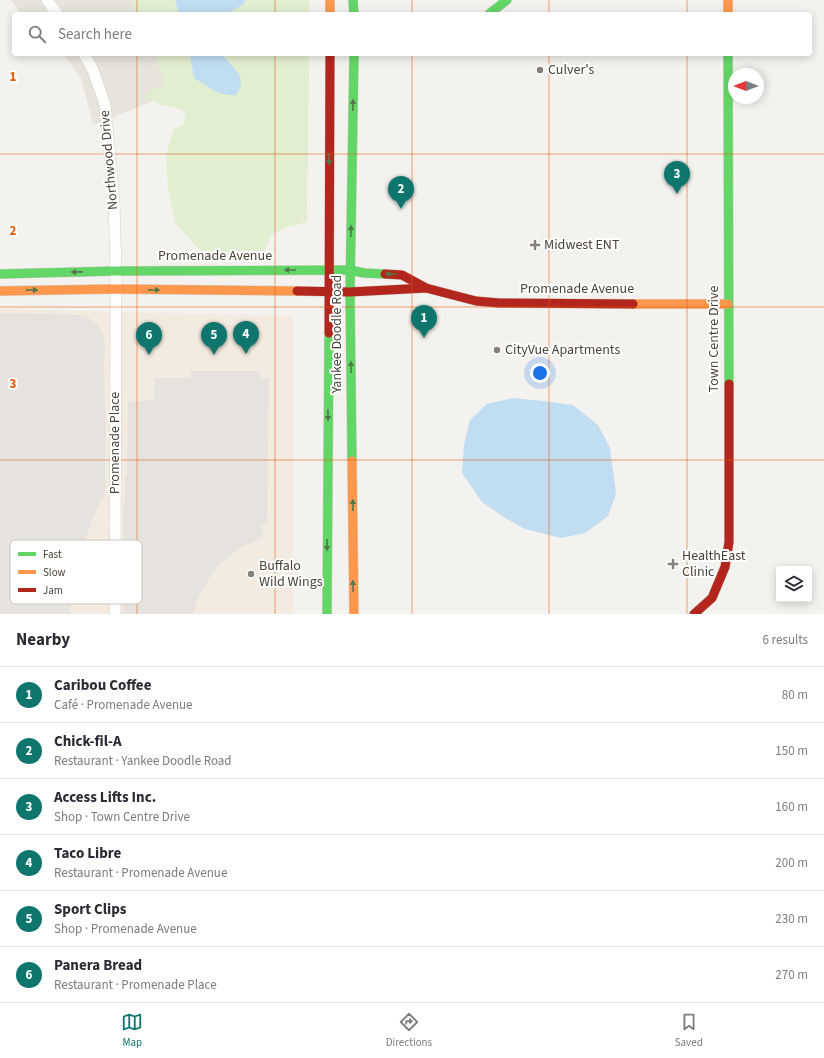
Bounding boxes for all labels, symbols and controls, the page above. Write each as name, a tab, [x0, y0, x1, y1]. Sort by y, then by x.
search box	[12, 12, 812, 56]
icon: search	[26, 23, 48, 45]
text: Search here	[58, 24, 132, 45]
place label: Culver's	[548, 60, 595, 80]
marker: Culver's	[535, 65, 545, 75]
text: 1	[10, 68, 17, 86]
north arrow	[728, 68, 764, 104]
one-way arrow	[350, 98, 356, 111]
street label: Northwood Drive	[95, 109, 123, 211]
one-way arrow	[326, 153, 333, 165]
pin: 3	[664, 161, 690, 194]
pin: 2	[388, 176, 414, 209]
text: 2	[10, 222, 17, 240]
one-way arrow	[348, 224, 354, 237]
place label: Midwest ENT	[544, 235, 620, 255]
marker: Midwest ENT	[529, 239, 541, 251]
street label: Promenade Avenue	[158, 246, 272, 266]
one-way arrow	[283, 267, 296, 273]
one-way arrow	[70, 269, 83, 275]
one-way arrow	[385, 271, 397, 278]
street label: Yankee Doodle Road	[327, 275, 347, 394]
street label: Promenade Avenue	[520, 279, 634, 299]
street label: Town Centre Drive	[704, 286, 724, 392]
one-way arrow	[26, 287, 39, 293]
one-way arrow	[148, 287, 161, 293]
pin: 1	[411, 305, 437, 338]
pin: 4	[233, 321, 259, 354]
pin: 6	[136, 322, 162, 355]
pin: 5	[201, 322, 227, 355]
place label: CityVue Apartments	[505, 340, 620, 360]
marker: CityVue Apartments	[492, 345, 502, 355]
one-way arrow	[348, 360, 354, 373]
your location	[530, 363, 550, 383]
text: 3	[10, 375, 17, 393]
street label: Promenade Place	[105, 392, 125, 494]
one-way arrow	[325, 409, 331, 422]
one-way arrow	[349, 499, 356, 511]
one-way arrow	[324, 539, 331, 551]
legend	[10, 540, 142, 604]
place label: HealthEast Clinic	[682, 546, 746, 582]
text: Fast	[43, 547, 62, 562]
place label: Buffalo Wild Wings	[259, 556, 323, 592]
marker: HealthEast Clinic	[667, 558, 679, 570]
text: Slow	[43, 565, 66, 580]
map controls	[776, 566, 812, 602]
button: layers	[776, 566, 812, 602]
marker: Buffalo Wild Wings	[246, 569, 256, 579]
one-way arrow	[350, 580, 357, 592]
text: Jam	[43, 583, 63, 598]
text: Nearby	[16, 628, 70, 652]
text: 6 results	[763, 631, 808, 649]
text: Caribou Coffee	[54, 675, 151, 696]
text: 1	[26, 686, 32, 704]
text: 80 m	[782, 686, 808, 704]
text: Café · Promenade Avenue	[54, 696, 193, 714]
text: Chick-fil-A	[54, 731, 122, 752]
text: 2	[26, 742, 32, 760]
text: 150 m	[775, 742, 808, 760]
text: Restaurant · Yankee Doodle Road	[54, 752, 232, 770]
text: Access Lifts Inc.	[54, 787, 156, 808]
text: 3	[26, 798, 32, 816]
text: 160 m	[775, 798, 808, 816]
text: Shop · Town Centre Drive	[54, 808, 190, 826]
text: Taco Libre	[54, 843, 121, 864]
text: 4	[26, 854, 32, 872]
text: 200 m	[775, 854, 808, 872]
text: Restaurant · Promenade Avenue	[54, 864, 227, 882]
text: Sport Clips	[54, 899, 126, 920]
text: 5	[26, 910, 32, 928]
text: 230 m	[775, 910, 808, 928]
text: Shop · Promenade Avenue	[54, 920, 197, 938]
text: Panera Bread	[54, 955, 142, 976]
text: 6	[26, 966, 32, 984]
text: 270 m	[775, 966, 808, 984]
text: Restaurant · Promenade Place	[54, 976, 217, 994]
tab: Map	[121, 1011, 143, 1050]
tab: Directions	[386, 1011, 432, 1050]
tab: Saved	[675, 1011, 703, 1050]

